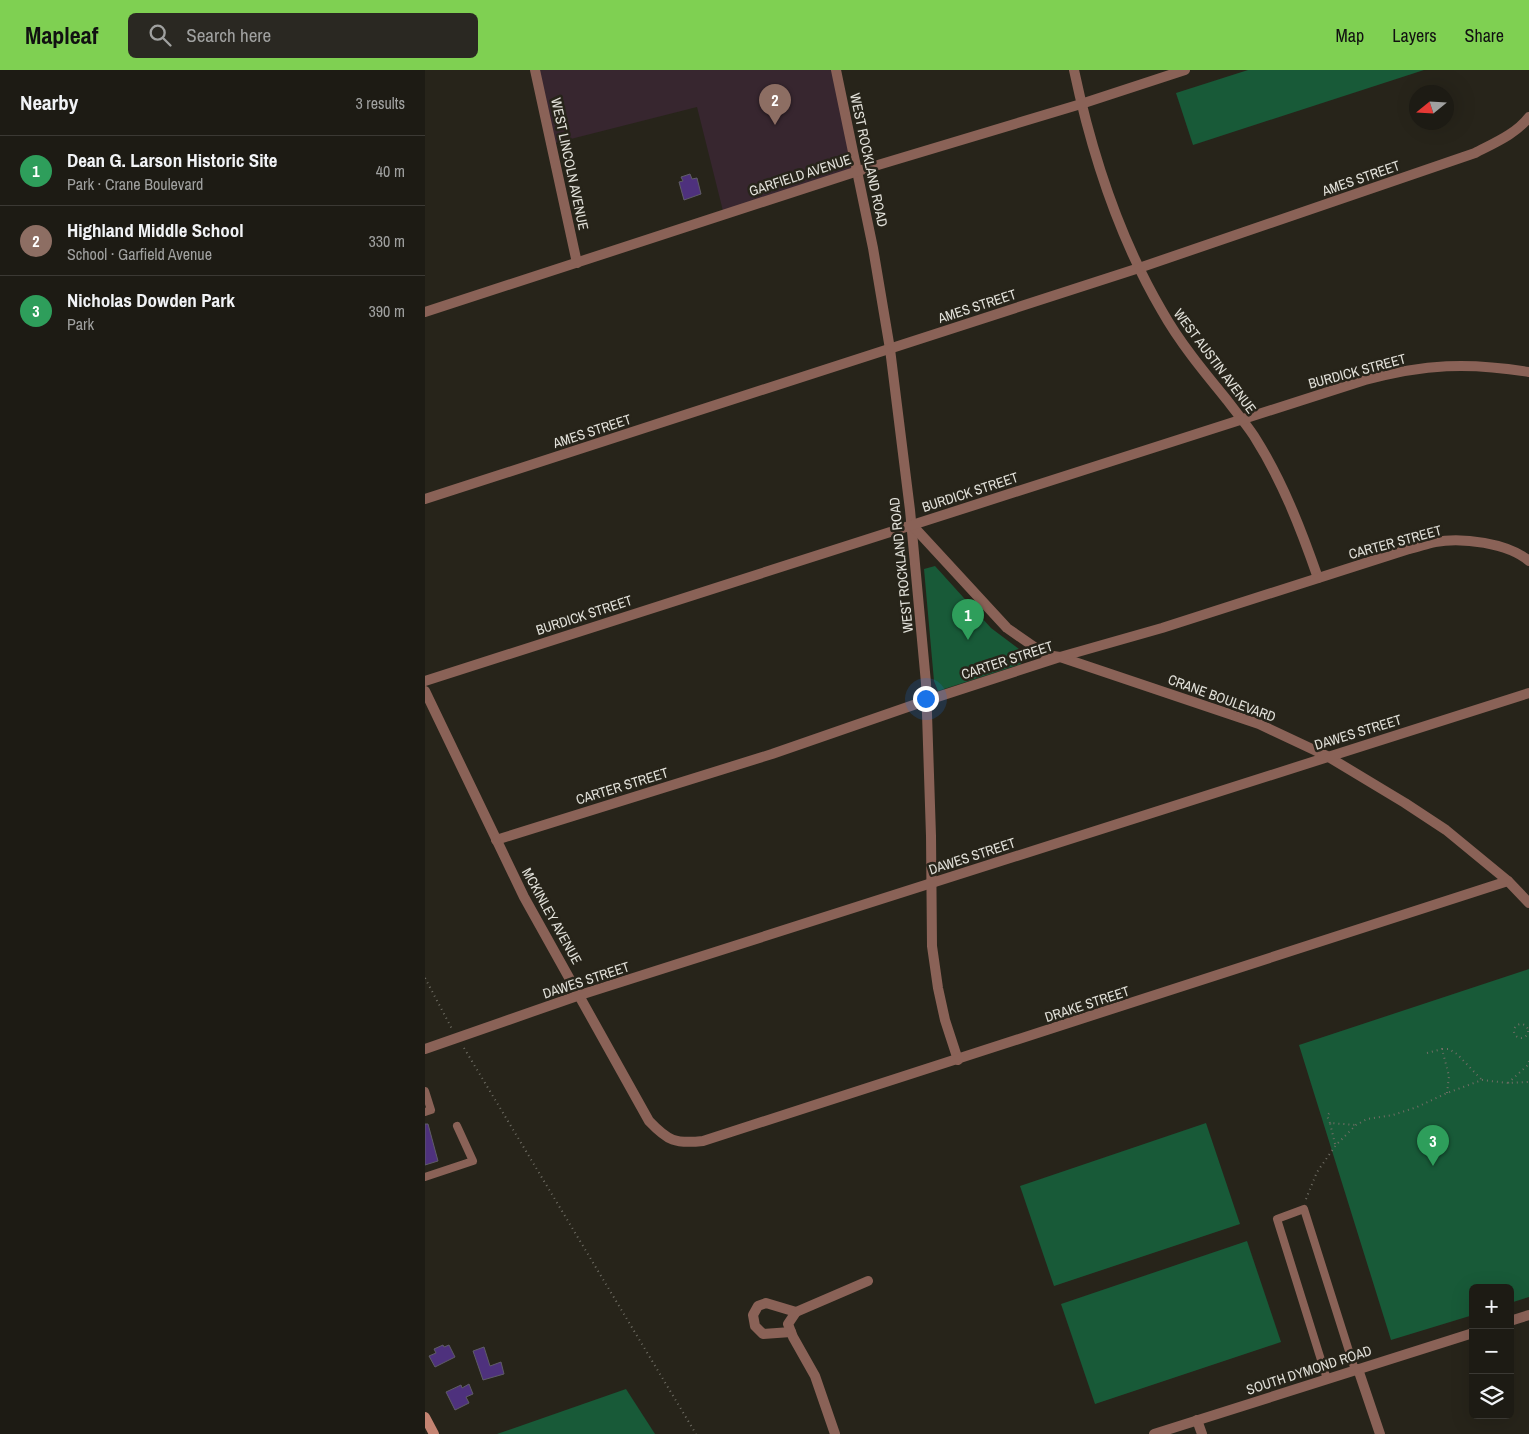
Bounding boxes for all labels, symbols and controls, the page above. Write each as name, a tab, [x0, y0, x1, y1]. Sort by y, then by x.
search box	[128, 13, 478, 58]
text: Mapleaf	[25, 19, 98, 51]
icon: search	[146, 21, 174, 49]
text: Search here	[186, 22, 271, 48]
text: Map	[1336, 23, 1364, 48]
text: Layers	[1392, 23, 1437, 48]
text: Share	[1465, 23, 1504, 48]
pin: 2	[759, 84, 791, 125]
north arrow	[1409, 85, 1454, 130]
text: Nearby	[20, 88, 78, 117]
street label: WEST ROCKLAND ROAD	[846, 91, 892, 229]
text: 3 results	[355, 92, 405, 114]
street label: WEST LINCOLN AVENUE	[547, 96, 593, 232]
text: Dean G. Larson Historic Site	[67, 147, 277, 173]
street label: GARFIELD AVENUE	[747, 150, 853, 200]
street label: AMES STREET	[1319, 156, 1402, 200]
text: 1	[32, 160, 40, 182]
text: 40 m	[376, 160, 405, 182]
text: Park · Crane Boulevard	[67, 173, 203, 195]
text: Highland Middle School	[67, 217, 244, 243]
text: 2	[32, 230, 40, 252]
text: 330 m	[369, 230, 405, 252]
text: School · Garfield Avenue	[67, 243, 212, 265]
street label: AMES STREET	[935, 285, 1018, 327]
text: Nicholas Dowden Park	[67, 287, 235, 313]
text: 3	[32, 300, 40, 322]
text: 390 m	[369, 300, 405, 322]
street label: WEST AUSTIN AVENUE	[1170, 305, 1260, 417]
text: Park	[67, 313, 94, 335]
street label: BURDICK STREET	[1306, 349, 1408, 393]
street label: AMES STREET	[550, 410, 633, 452]
street label: BURDICK STREET	[920, 468, 1020, 516]
street label: WEST ROCKLAND ROAD	[885, 496, 917, 634]
street label: CARTER STREET	[1347, 521, 1443, 563]
street label: BURDICK STREET	[534, 591, 634, 639]
pin: 1	[952, 599, 984, 640]
street label: CARTER STREET	[959, 637, 1055, 683]
street label: CRANE BOULEVARD	[1166, 670, 1278, 726]
your location	[913, 686, 939, 712]
street label: DAWES STREET	[1312, 710, 1404, 754]
street label: CARTER STREET	[574, 763, 670, 809]
street label: DAWES STREET	[926, 834, 1018, 878]
street label: MCKINLEY AVENUE	[518, 865, 586, 967]
street label: DAWES STREET	[540, 958, 632, 1002]
street label: DRAKE STREET	[1042, 982, 1132, 1026]
pin: 3	[1417, 1125, 1449, 1166]
map controls	[1469, 1284, 1514, 1419]
button: +	[1469, 1284, 1514, 1329]
button: −	[1469, 1329, 1514, 1374]
street label: SOUTH DYMOND ROAD	[1244, 1341, 1374, 1399]
button: layers	[1469, 1374, 1514, 1419]

